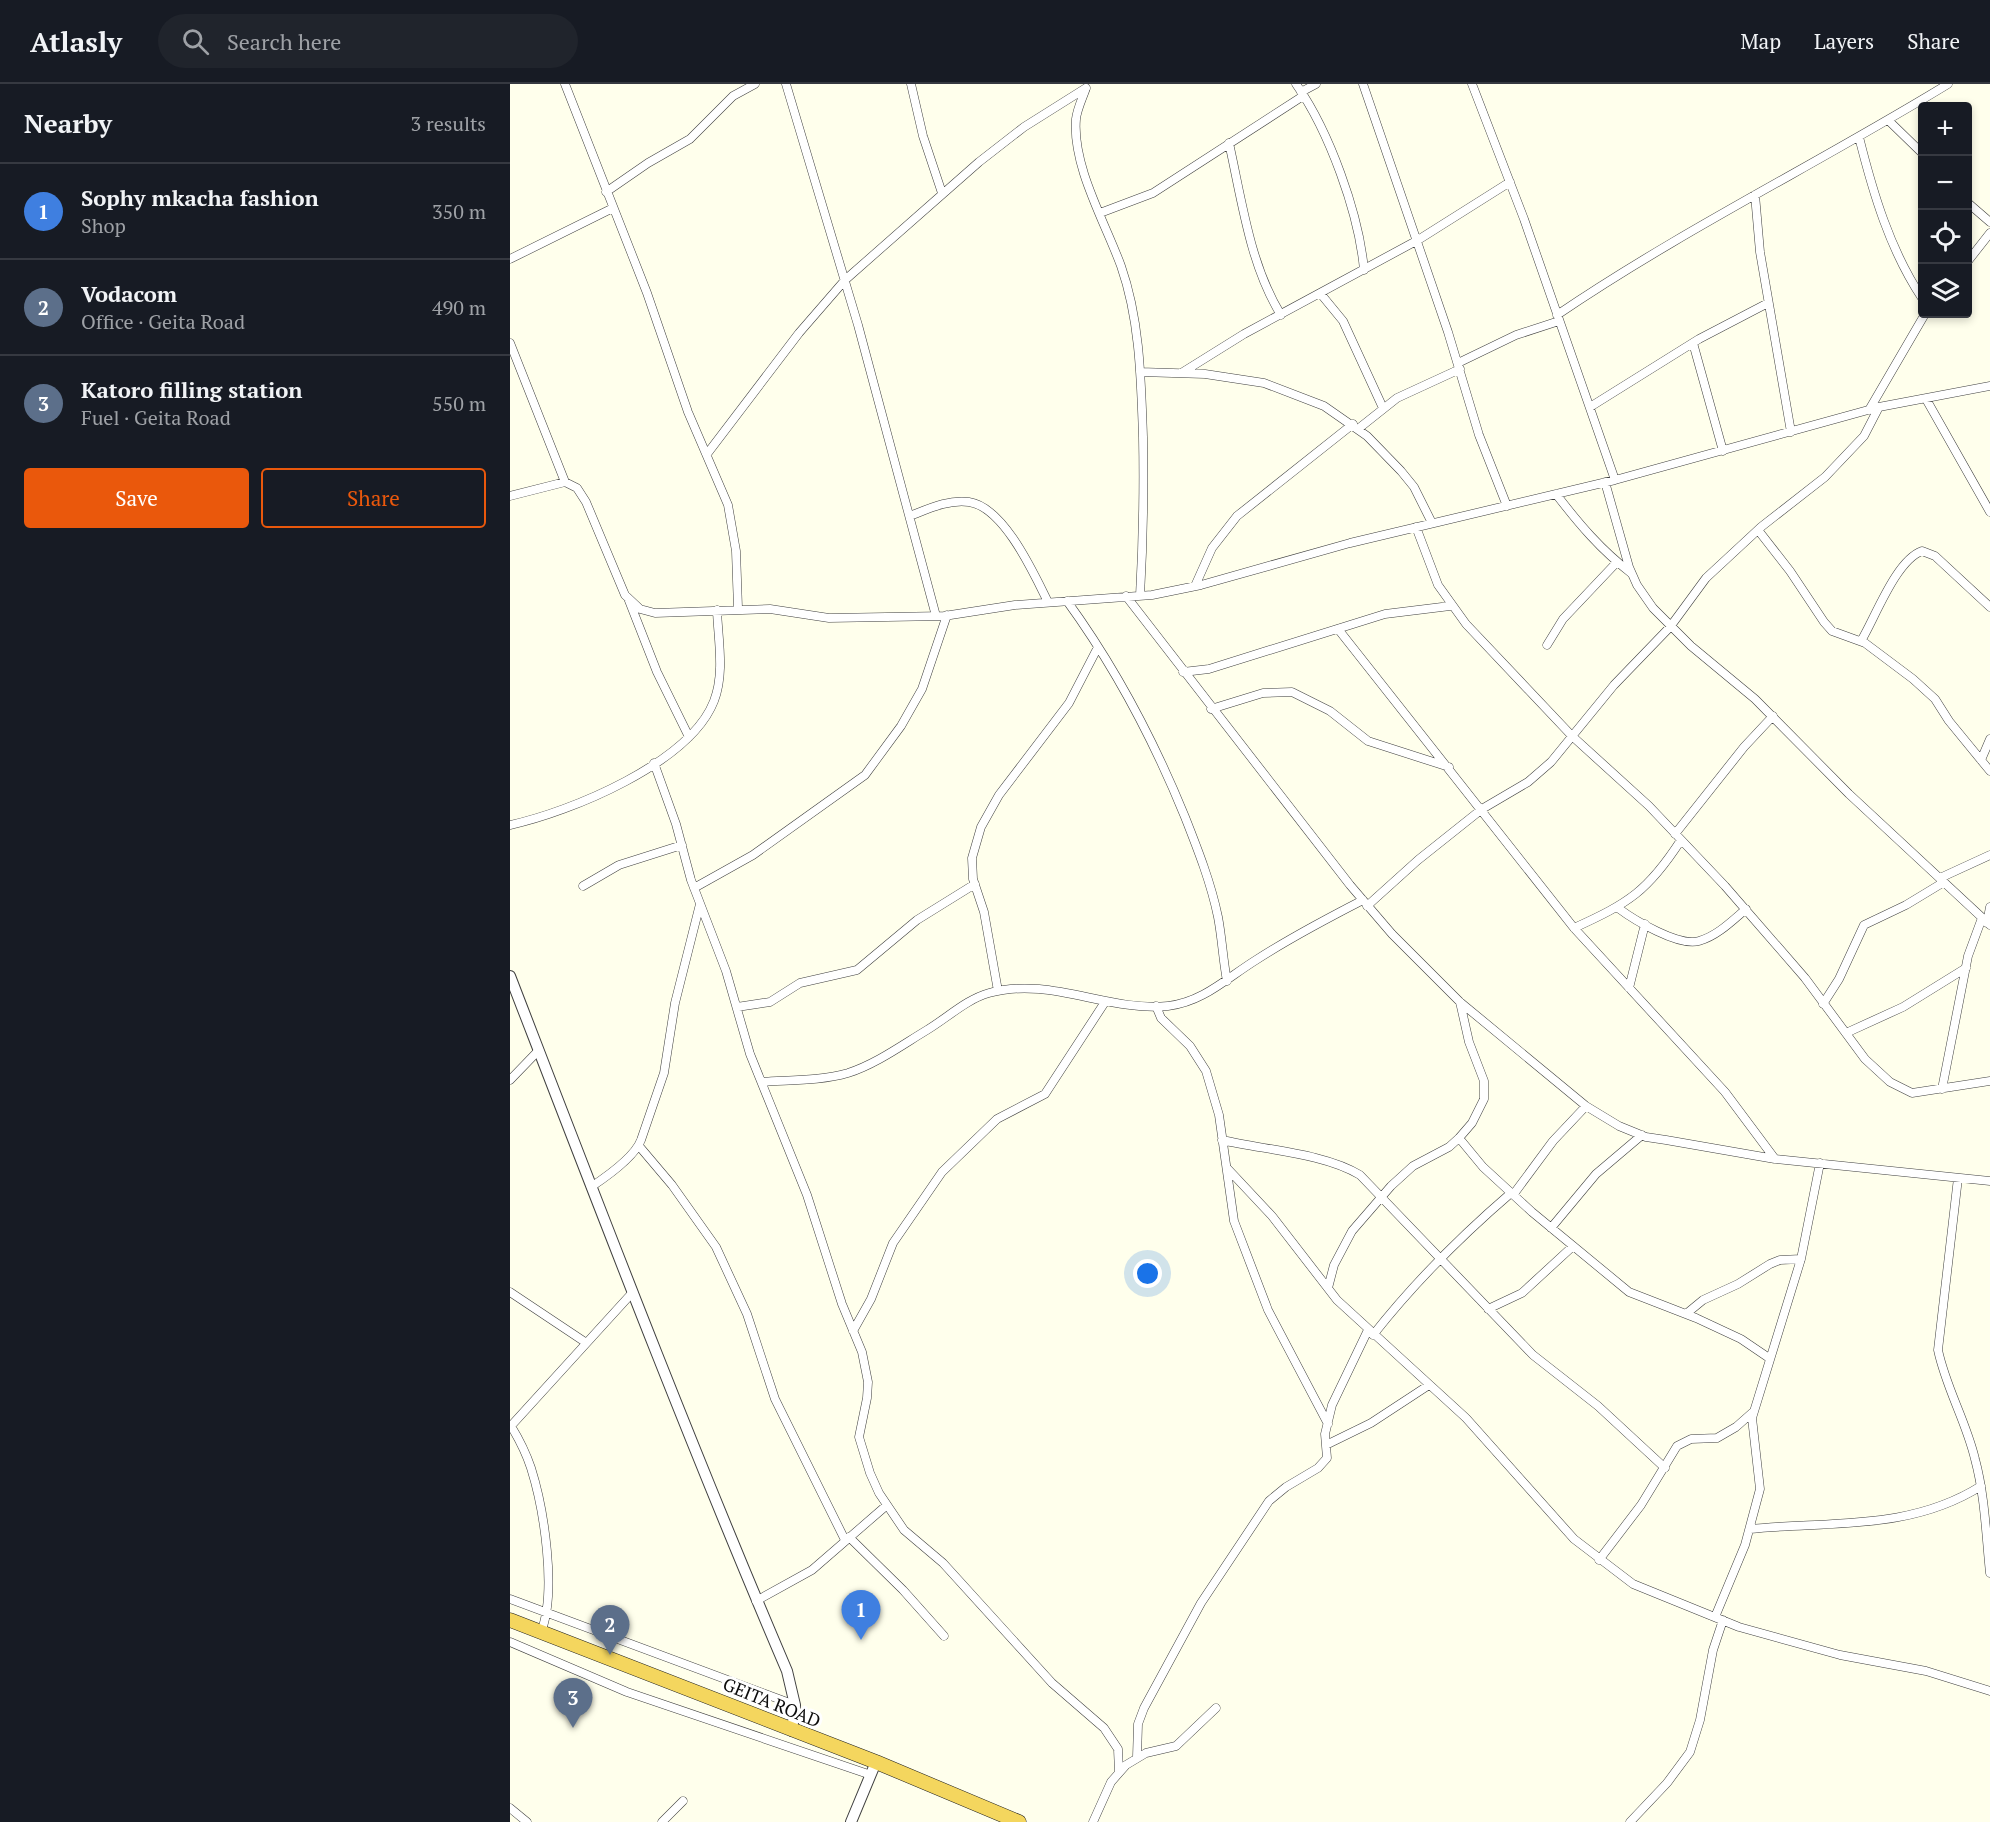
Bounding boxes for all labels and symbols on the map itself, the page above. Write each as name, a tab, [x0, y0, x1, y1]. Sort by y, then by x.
your location	[1133, 1259, 1162, 1288]
pin: 1	[842, 1590, 880, 1640]
pin: 2	[590, 1606, 630, 1655]
street label: GEITA ROAD	[720, 1671, 824, 1733]
pin: 3	[554, 1678, 592, 1728]

